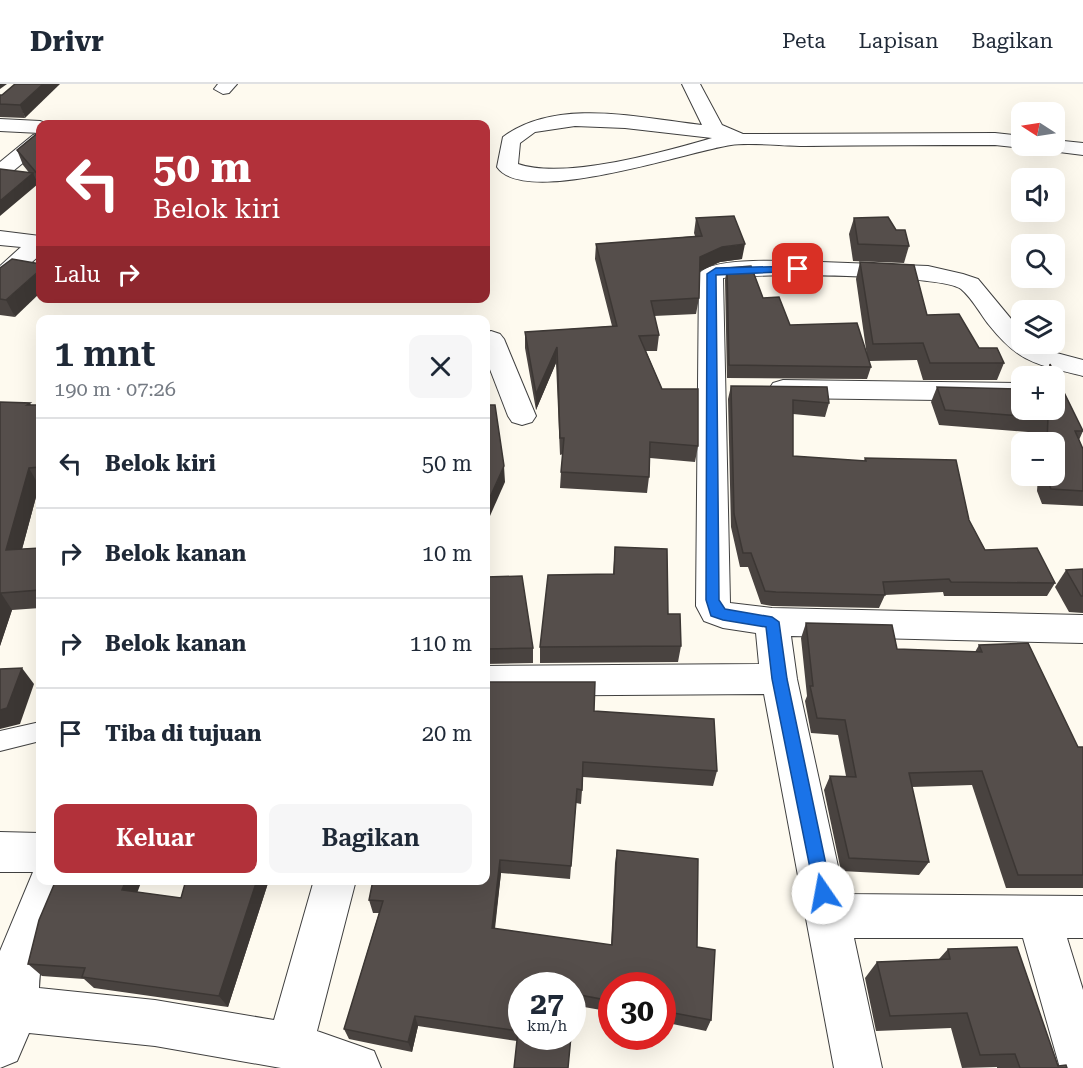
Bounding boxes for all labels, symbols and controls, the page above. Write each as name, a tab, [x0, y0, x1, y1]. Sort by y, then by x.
text: Drivr	[30, 25, 104, 58]
text: Peta	[782, 29, 826, 53]
text: Lapisan	[859, 29, 939, 53]
text: Bagikan	[972, 29, 1053, 53]
north arrow	[1011, 102, 1065, 156]
map controls	[1011, 102, 1065, 486]
text: 50 m	[153, 143, 251, 192]
icon: left	[54, 144, 132, 222]
button: sound	[1011, 168, 1065, 222]
text: Belok kiri	[153, 193, 280, 225]
button: search	[1011, 234, 1065, 288]
pin	[772, 243, 823, 294]
icon: arrive	[781, 252, 814, 285]
icon: right	[112, 258, 145, 291]
text: Lalu	[54, 262, 100, 287]
button: layers	[1011, 300, 1065, 354]
text: 1 mnt	[54, 333, 155, 375]
button: close	[409, 335, 472, 398]
button: +	[1011, 366, 1065, 420]
text: 190 m · 07:26	[54, 377, 176, 401]
button: −	[1011, 432, 1065, 486]
icon: left	[54, 447, 87, 480]
text: Belok kiri	[105, 451, 216, 476]
text: 50 m	[422, 451, 472, 476]
icon: right	[54, 537, 87, 570]
text: Belok kanan	[105, 541, 246, 566]
text: 10 m	[422, 541, 472, 566]
icon: right	[54, 627, 87, 660]
text: Belok kanan	[105, 631, 246, 656]
text: 110 m	[409, 631, 472, 656]
icon: arrive	[54, 717, 87, 750]
text: Tiba di tujuan	[105, 721, 261, 746]
text: 20 m	[422, 721, 472, 746]
button: Keluar	[54, 804, 257, 873]
button: Bagikan	[269, 804, 472, 873]
position arrow	[791, 861, 855, 925]
speed limit sign: 30	[598, 972, 676, 1050]
text: 27	[530, 986, 564, 1021]
text: km/h	[527, 1017, 567, 1035]

